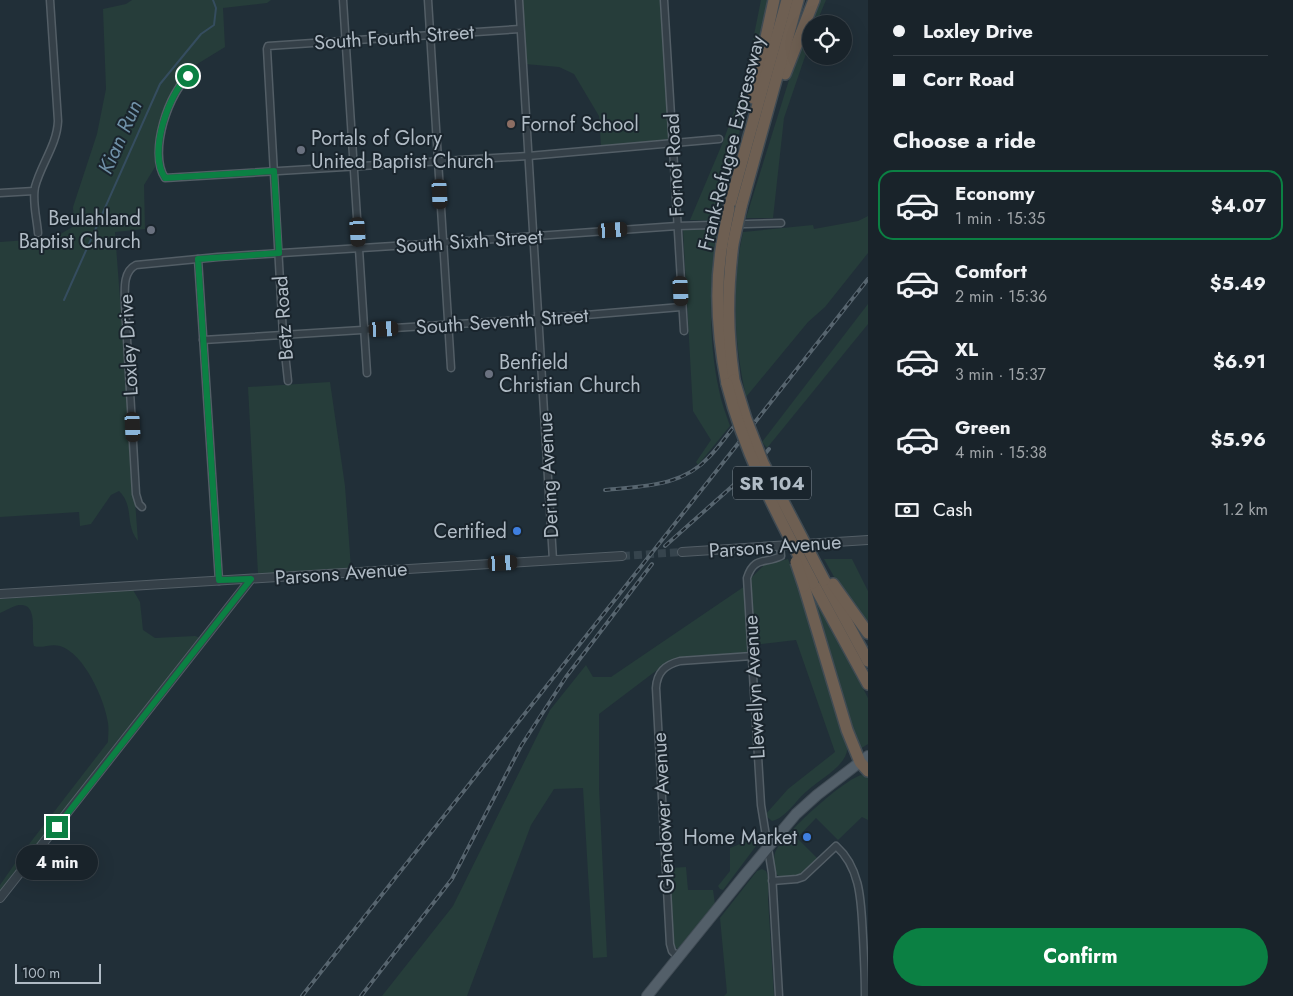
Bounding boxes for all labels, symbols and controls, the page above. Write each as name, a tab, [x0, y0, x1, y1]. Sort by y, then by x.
map controls	[802, 15, 852, 65]
button: locate	[802, 15, 852, 65]
street label: South Fourth Street	[313, 17, 475, 58]
text: Loxley Drive	[923, 18, 1033, 45]
street label: Frank-Refugee Expressway	[691, 32, 772, 254]
route start	[177, 65, 199, 87]
text: Corr Road	[923, 66, 1014, 93]
water label: Kian Run	[90, 95, 150, 179]
place label: Fornof School	[521, 110, 639, 139]
street label: Fornof Road	[657, 113, 692, 217]
marker: Fornof School	[505, 118, 517, 130]
place label: Portals of Glory United Baptist Church	[311, 124, 494, 176]
text: Choose a ride	[893, 124, 1036, 156]
marker: Portals of Glory United Baptist Church	[295, 144, 307, 156]
car	[431, 179, 448, 209]
text: Economy	[955, 180, 1035, 207]
icon: car	[895, 183, 940, 228]
text: $4.07	[1211, 192, 1266, 219]
place label: Beulahland Baptist Church	[19, 204, 141, 256]
text: 1 min · 15:35	[955, 207, 1045, 230]
car	[349, 217, 366, 247]
car	[597, 221, 628, 239]
street label: South Sixth Street	[395, 222, 544, 261]
marker: Beulahland Baptist Church	[145, 224, 157, 236]
text: Comfort	[955, 258, 1027, 285]
icon: car	[895, 261, 940, 306]
text: $5.49	[1210, 270, 1266, 297]
street label: Betz Road	[266, 275, 301, 361]
car	[672, 276, 689, 306]
text: 2 min · 15:36	[955, 285, 1047, 308]
street label: Loxley Drive	[111, 293, 146, 397]
street label: South Seventh Street	[415, 301, 590, 342]
car	[368, 321, 399, 337]
text: XL	[955, 336, 978, 363]
icon: car	[895, 339, 940, 384]
place label: Benfield Christian Church	[499, 348, 641, 400]
text: $6.91	[1213, 348, 1266, 375]
text: 3 min · 15:37	[955, 363, 1046, 386]
marker: Benfield Christian Church	[483, 368, 495, 380]
street label: Dering Avenue	[531, 411, 566, 539]
car	[124, 412, 141, 442]
text: Green	[955, 414, 1011, 441]
icon: car	[895, 417, 940, 462]
text: $5.96	[1210, 426, 1266, 453]
text: 4 min · 15:38	[955, 441, 1047, 464]
road number: SR 104	[733, 466, 811, 499]
icon: cash	[893, 496, 921, 524]
text: Cash	[933, 496, 973, 523]
text: 1.2 km	[1223, 498, 1268, 521]
place label: Certified	[434, 517, 507, 546]
marker: Certified	[511, 525, 523, 537]
street label: Parsons Avenue	[708, 527, 842, 566]
street label: Parsons Avenue	[274, 554, 408, 593]
car	[487, 555, 518, 571]
street label: Llewellyn Avenue	[736, 614, 773, 760]
street label: Glendower Avenue	[645, 731, 682, 894]
route end	[46, 816, 68, 838]
place label: Home Market	[684, 823, 797, 852]
marker: Home Market	[801, 831, 813, 843]
callout: 4 min	[16, 844, 98, 880]
text: 4 min	[36, 851, 78, 874]
button: Confirm	[893, 928, 1268, 986]
scale bar	[15, 961, 101, 984]
text: 100 m	[22, 963, 60, 983]

